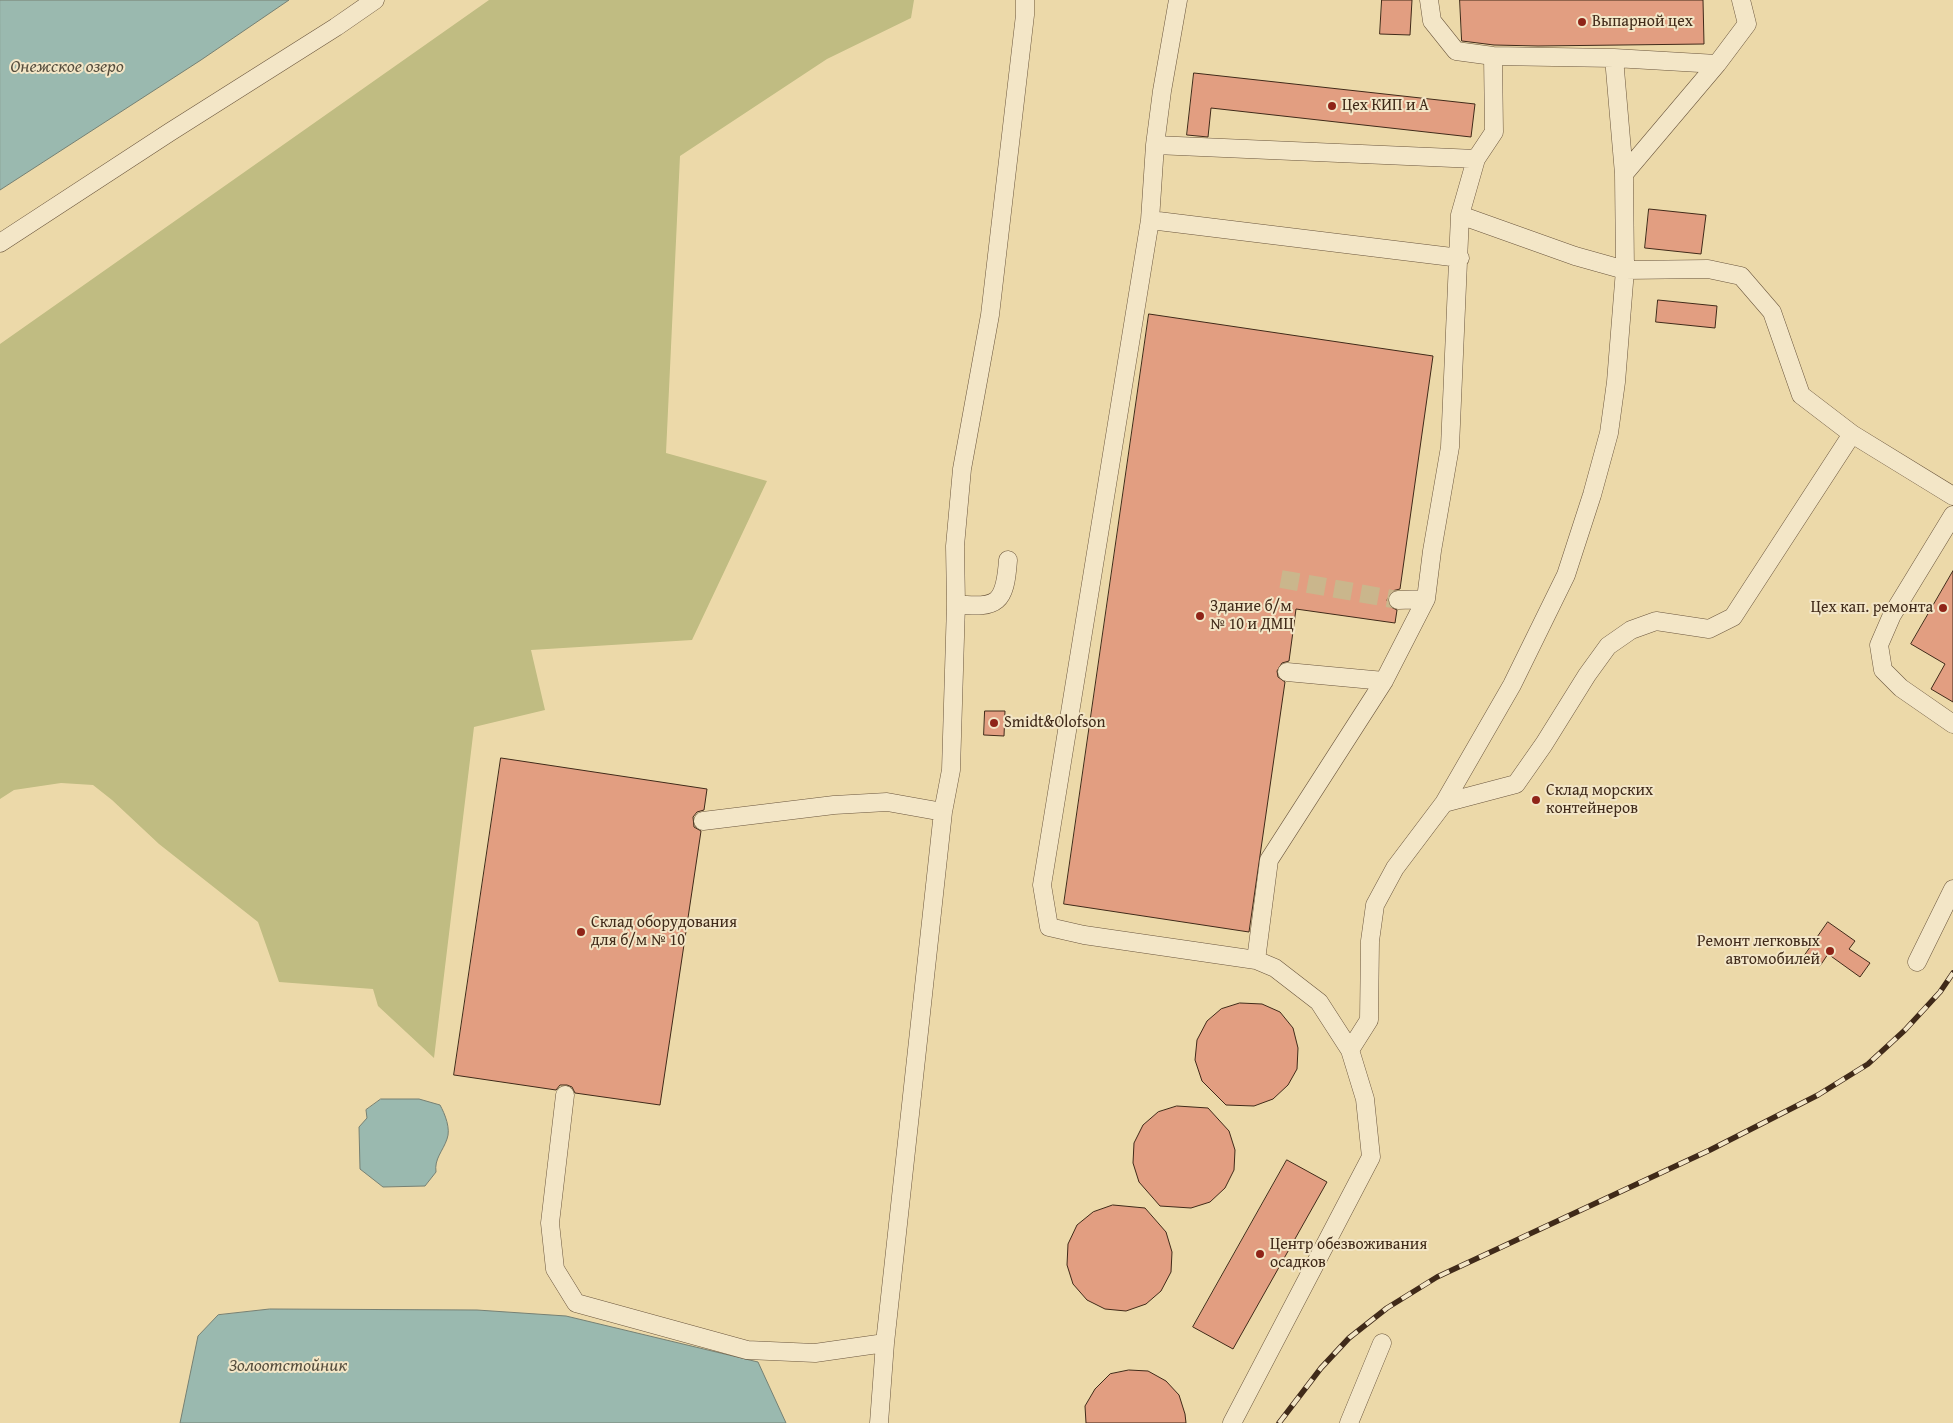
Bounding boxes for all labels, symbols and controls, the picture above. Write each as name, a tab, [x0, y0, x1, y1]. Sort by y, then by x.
place label: Выпарной цех	[1592, 12, 1693, 32]
marker: Выпарной цех	[1576, 16, 1588, 28]
water label: Онежское озеро	[10, 56, 124, 78]
place label: Цех КИП и А	[1342, 96, 1429, 116]
marker: Цех КИП и А	[1326, 100, 1338, 112]
place label: Здание б/м № 10 и ДМЦ	[1210, 597, 1294, 635]
place label: Цех кап. ремонта	[1811, 598, 1933, 618]
marker: Цех кап. ремонта	[1937, 602, 1949, 614]
marker: Здание б/м № 10 и ДМЦ	[1194, 610, 1206, 622]
place label: Smidt&Olofson	[1004, 713, 1105, 733]
marker: Smidt&Olofson	[988, 717, 1000, 729]
place label: Склад морских контейнеров	[1546, 781, 1653, 819]
marker: Склад морских контейнеров	[1530, 794, 1542, 806]
place label: Склад оборудования для б/м № 10	[591, 913, 737, 951]
marker: Склад оборудования для б/м № 10	[575, 926, 587, 938]
place label: Ремонт легковых автомобилей	[1697, 932, 1820, 970]
marker: Ремонт легковых автомобилей	[1824, 945, 1836, 957]
place label: Центр обезвоживания осадков	[1270, 1235, 1427, 1273]
marker: Центр обезвоживания осадков	[1254, 1248, 1266, 1260]
water label: Золоотстойник	[229, 1355, 347, 1377]

